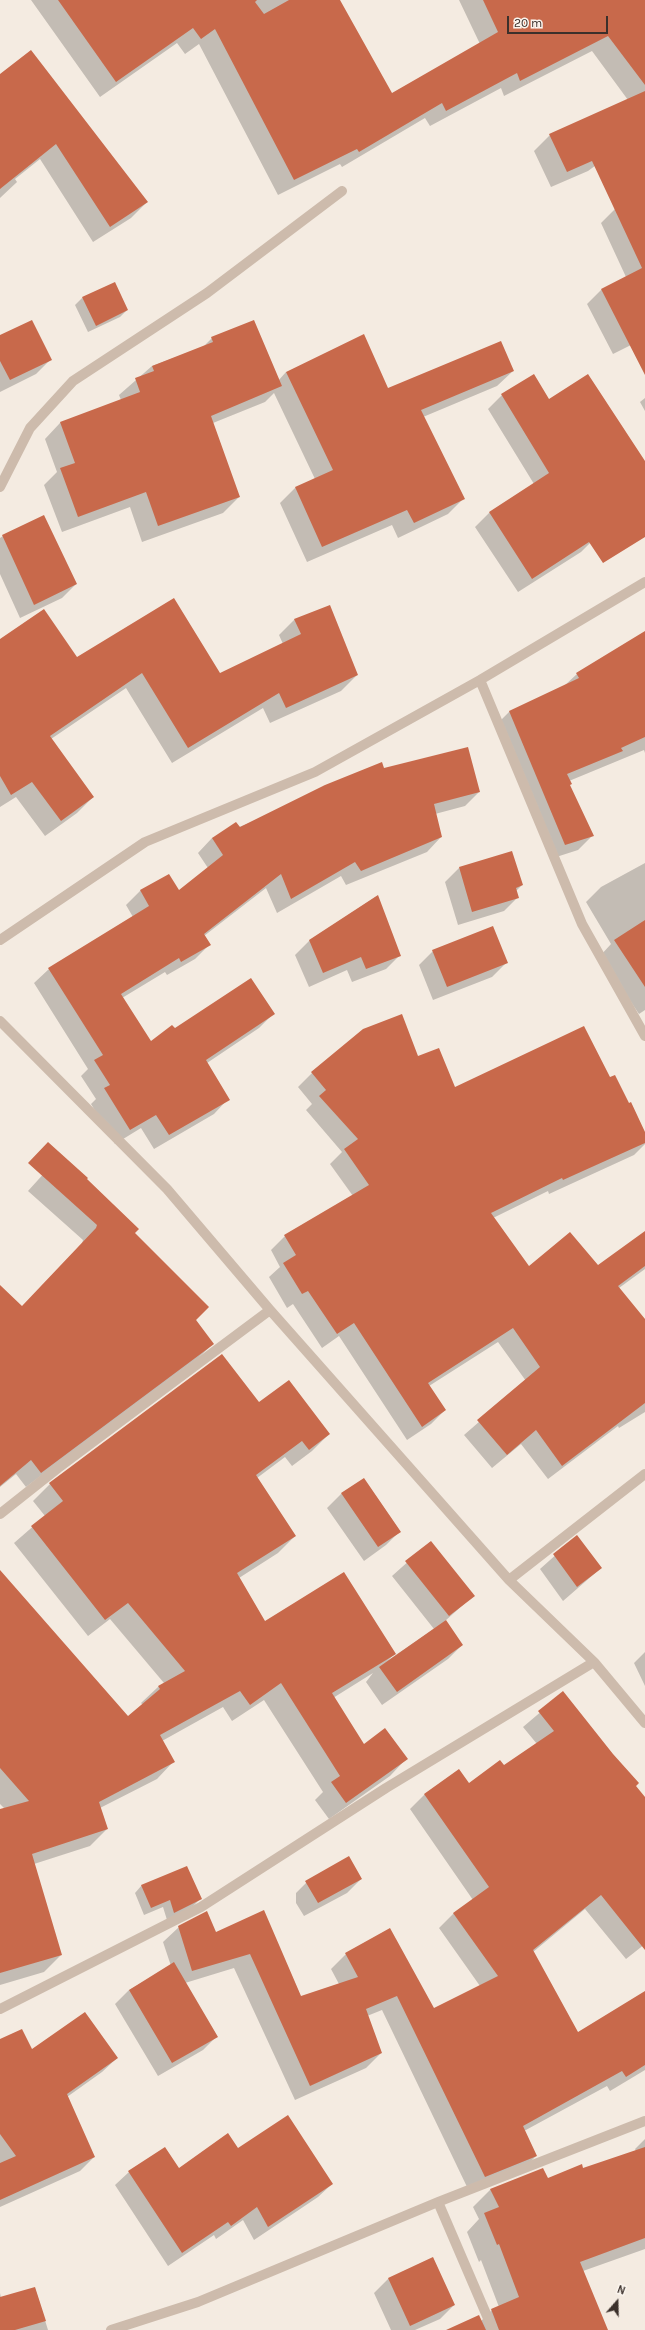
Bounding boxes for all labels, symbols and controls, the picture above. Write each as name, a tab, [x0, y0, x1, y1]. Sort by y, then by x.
scale bar	[509, 8, 610, 34]
text: 20 m	[514, 16, 542, 30]
north arrow	[597, 2282, 637, 2322]
text: N	[615, 2283, 627, 2298]

